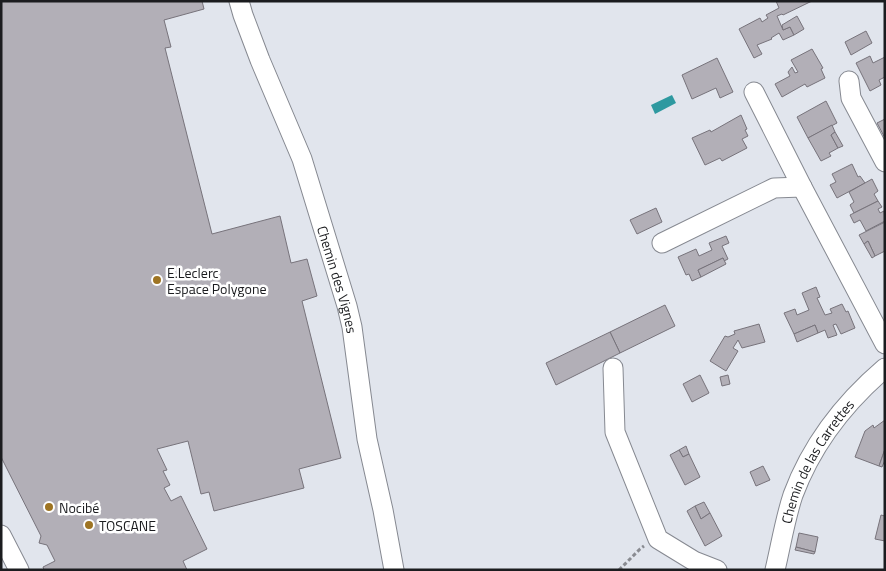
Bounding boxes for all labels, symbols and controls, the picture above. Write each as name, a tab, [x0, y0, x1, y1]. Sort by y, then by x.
street label: Chemin des Vignes	[312, 223, 363, 334]
place label: E.Leclerc Espace Polygone	[167, 262, 266, 299]
marker: E.Leclerc Espace Polygone	[151, 274, 163, 286]
street label: Chemin de las Carrettes	[775, 394, 858, 525]
place label: Nocibé	[59, 497, 99, 518]
marker: Nocibé	[43, 501, 55, 513]
place label: TOSCANE	[99, 515, 156, 536]
marker: TOSCANE	[83, 519, 95, 531]

